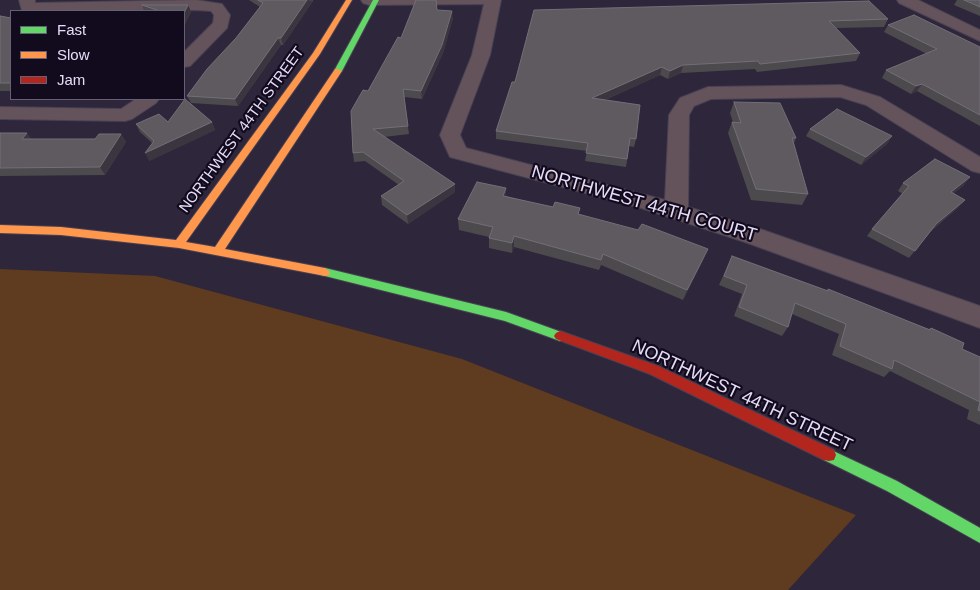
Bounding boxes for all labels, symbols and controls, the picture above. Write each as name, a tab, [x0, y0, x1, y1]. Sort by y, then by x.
legend	[10, 10, 185, 100]
text: Fast	[57, 21, 86, 38]
street label: NORTHWEST 44TH STREET	[176, 44, 308, 216]
text: Slow	[57, 46, 90, 63]
text: Jam	[57, 71, 85, 88]
street label: NORTHWEST 44TH COURT	[529, 161, 759, 247]
street label: NORTHWEST 44TH STREET	[628, 335, 856, 457]

